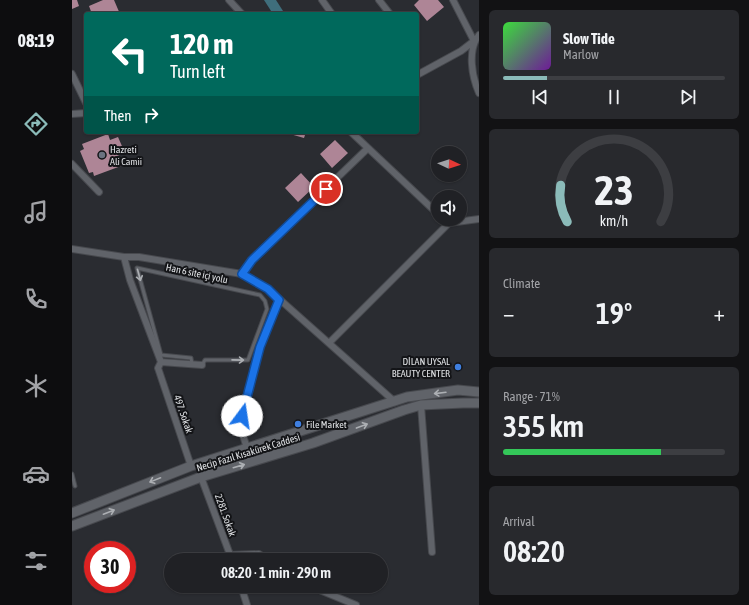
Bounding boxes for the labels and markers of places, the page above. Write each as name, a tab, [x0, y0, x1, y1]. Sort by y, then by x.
place label: Hazreti Ali Camii	[110, 144, 142, 167]
marker: Hazreti Ali Camii	[97, 150, 107, 160]
pin	[309, 172, 343, 206]
place label: DİLAN UYSAL BEAUTY CENTER	[392, 356, 450, 379]
marker: DİLAN UYSAL BEAUTY CENTER	[453, 362, 463, 372]
marker: File Market	[293, 419, 303, 429]
place label: File Market	[306, 419, 347, 430]

